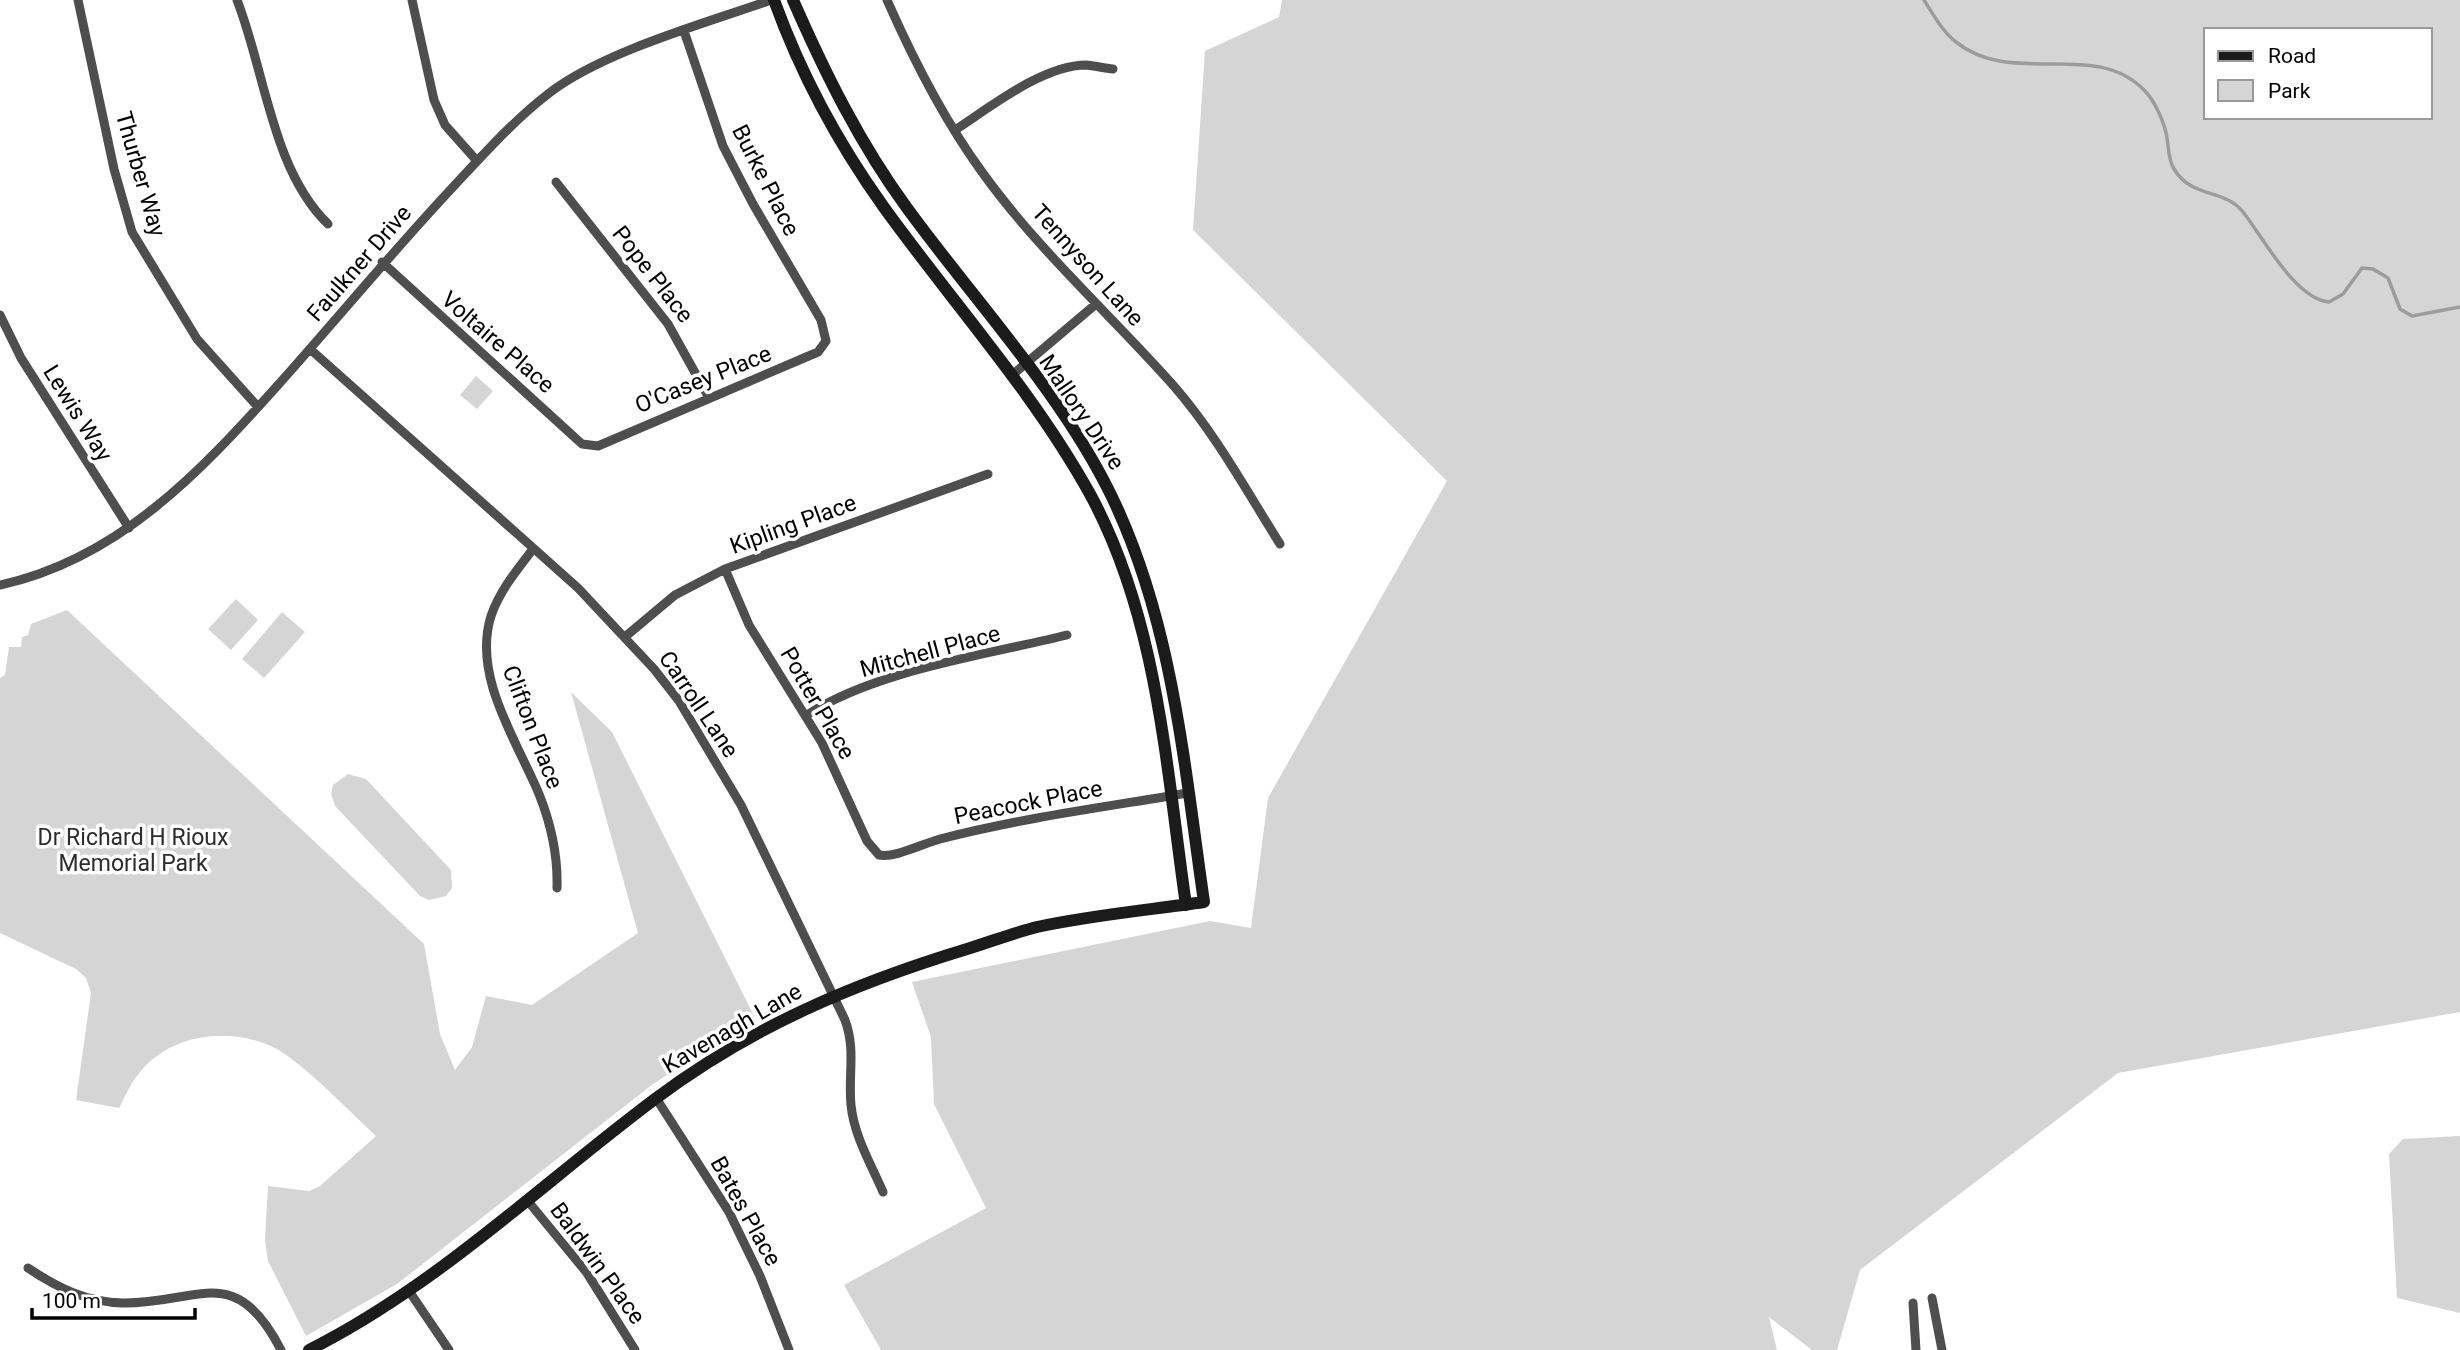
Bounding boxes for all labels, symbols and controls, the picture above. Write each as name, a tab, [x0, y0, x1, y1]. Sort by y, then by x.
legend	[2204, 28, 2432, 119]
text: Road	[2268, 44, 2316, 68]
text: Park	[2268, 79, 2311, 103]
street label: Thurber Way	[110, 109, 171, 240]
street label: Burke Place	[726, 120, 805, 240]
street label: Tennyson Lane	[1026, 199, 1149, 332]
street label: Faulkner Drive	[302, 200, 417, 327]
street label: Pope Place	[607, 221, 699, 328]
street label: Voltaire Place	[436, 286, 560, 399]
street label: O'Casey Place	[631, 340, 775, 419]
street label: Mallory Drive	[1033, 350, 1130, 475]
street label: Lewis Way	[37, 360, 118, 466]
street label: Kipling Place	[726, 489, 860, 560]
street label: Mitchell Place	[857, 620, 1003, 683]
street label: Potter Place	[775, 642, 861, 764]
street label: Carroll Lane	[653, 646, 744, 763]
street label: Clifton Place	[497, 662, 568, 793]
street label: Peacock Place	[952, 775, 1105, 830]
park label: Dr Richard H Rioux Memorial Park	[38, 824, 228, 877]
street label: Kavenagh Lane	[658, 978, 807, 1079]
street label: Bates Place	[704, 1152, 787, 1271]
street label: Baldwin Place	[544, 1197, 651, 1329]
scale bar	[32, 1276, 194, 1320]
text: 100 m	[42, 1289, 101, 1313]

